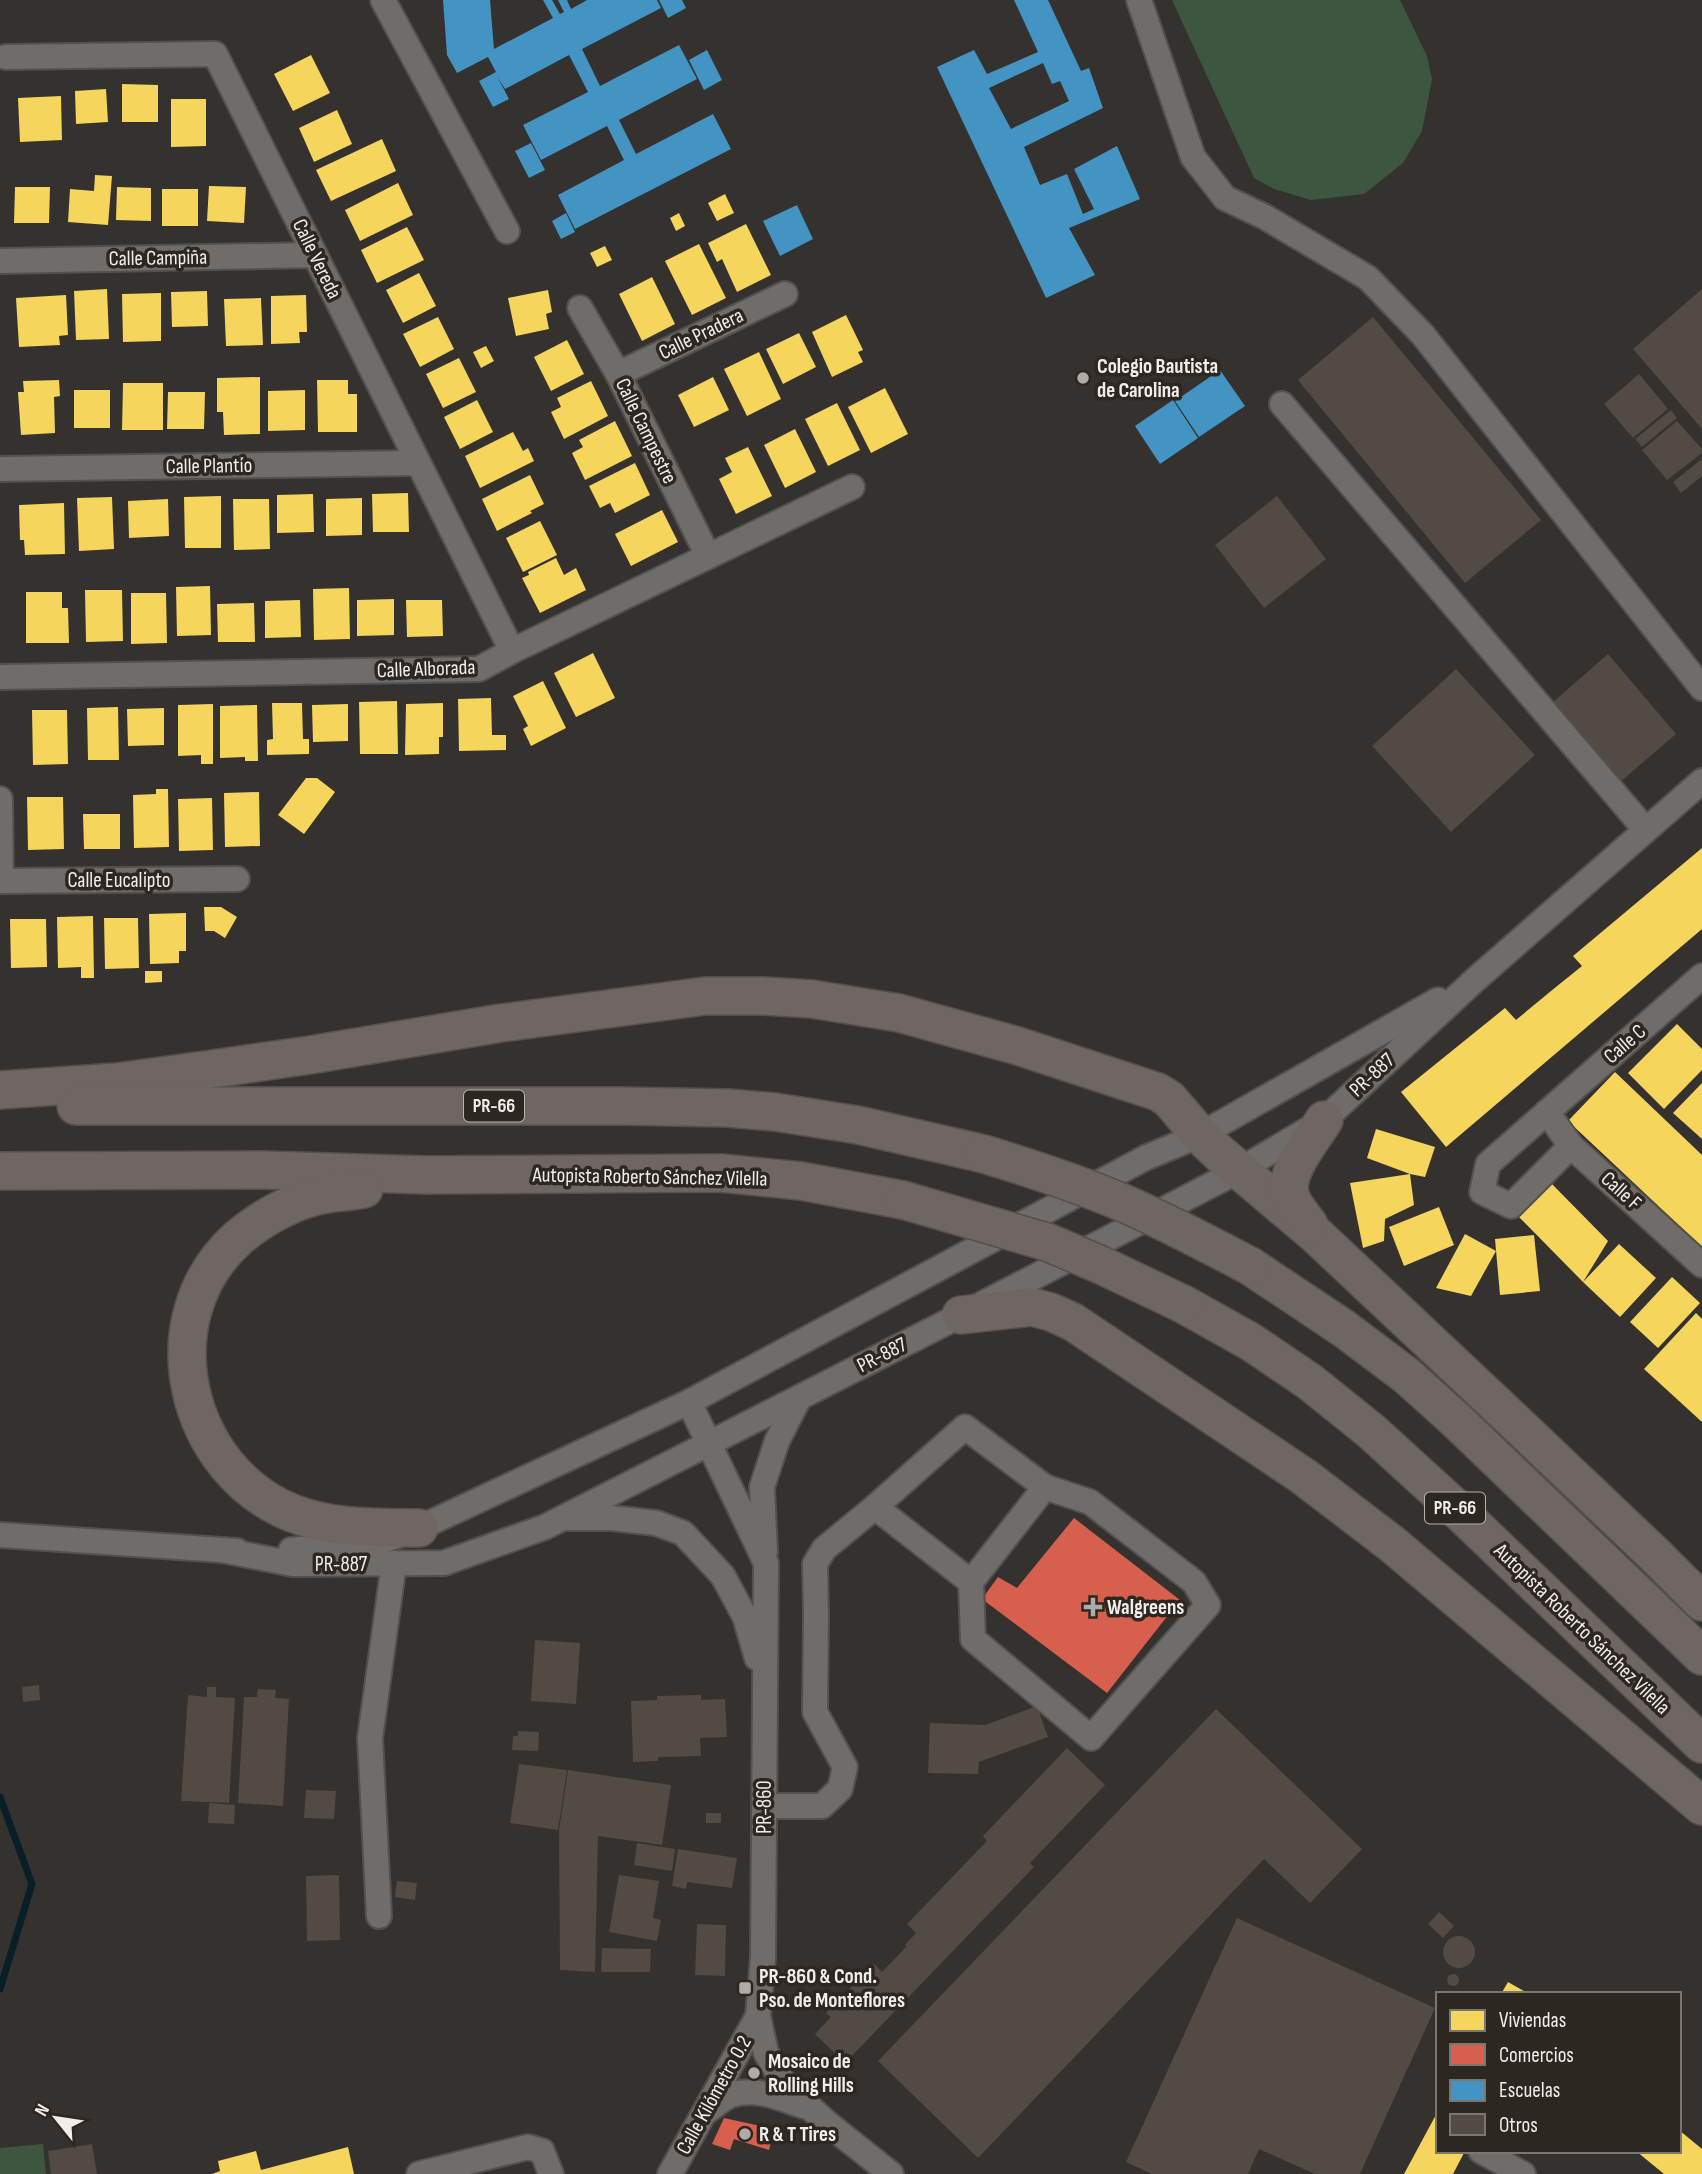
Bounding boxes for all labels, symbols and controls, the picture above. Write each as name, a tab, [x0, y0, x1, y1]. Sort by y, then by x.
street label: Calle Vereda	[287, 215, 347, 303]
street label: Calle Campiña	[109, 245, 207, 271]
street label: Calle Pradera	[655, 303, 747, 365]
place label: Colegio Bautista de Carolina	[1097, 354, 1218, 403]
marker: Colegio Bautista de Carolina	[1075, 370, 1091, 386]
street label: Calle Campestre	[610, 374, 682, 488]
street label: Calle Plantío	[166, 453, 252, 479]
street label: Calle Alborada	[376, 655, 476, 683]
street label: Calle Eucalipto	[67, 868, 171, 893]
street label: Calle C	[1599, 1019, 1651, 1069]
street label: PR-887	[1344, 1048, 1400, 1102]
road number: PR-66	[464, 1090, 524, 1122]
street label: Autopista Roberto Sánchez Vilella	[531, 1162, 768, 1192]
street label: Calle F	[1596, 1166, 1646, 1216]
street label: PR-887	[853, 1332, 912, 1378]
road number: PR-66	[1425, 1492, 1485, 1524]
street label: Autopista Roberto Sánchez Vilella	[1488, 1538, 1675, 1720]
street label: PR-887	[315, 1552, 368, 1577]
place label: Walgreens	[1107, 1595, 1184, 1620]
marker: Walgreens	[1085, 1599, 1101, 1615]
street label: PR-860	[752, 1780, 777, 1834]
place label: PR-860 & Cond. Pso. de Monteflores	[759, 1964, 905, 2013]
marker: PR-860 & Cond. Pso. de Monteflores	[737, 1980, 753, 1996]
legend	[1436, 1992, 1681, 2153]
text: Viviendas	[1499, 2008, 1566, 2033]
street label: Calle Kilómetro 0.2	[671, 2031, 757, 2159]
text: Comercios	[1499, 2043, 1574, 2068]
place label: Mosaico de Rolling Hills	[768, 2049, 854, 2098]
marker: Mosaico de Rolling Hills	[746, 2065, 762, 2081]
text: Escuelas	[1499, 2078, 1560, 2103]
north arrow	[21, 2083, 91, 2153]
text: N	[30, 2100, 55, 2120]
text: Otros	[1499, 2113, 1538, 2138]
place label: R & T Tires	[759, 2122, 836, 2147]
marker: R & T Tires	[737, 2126, 753, 2142]

